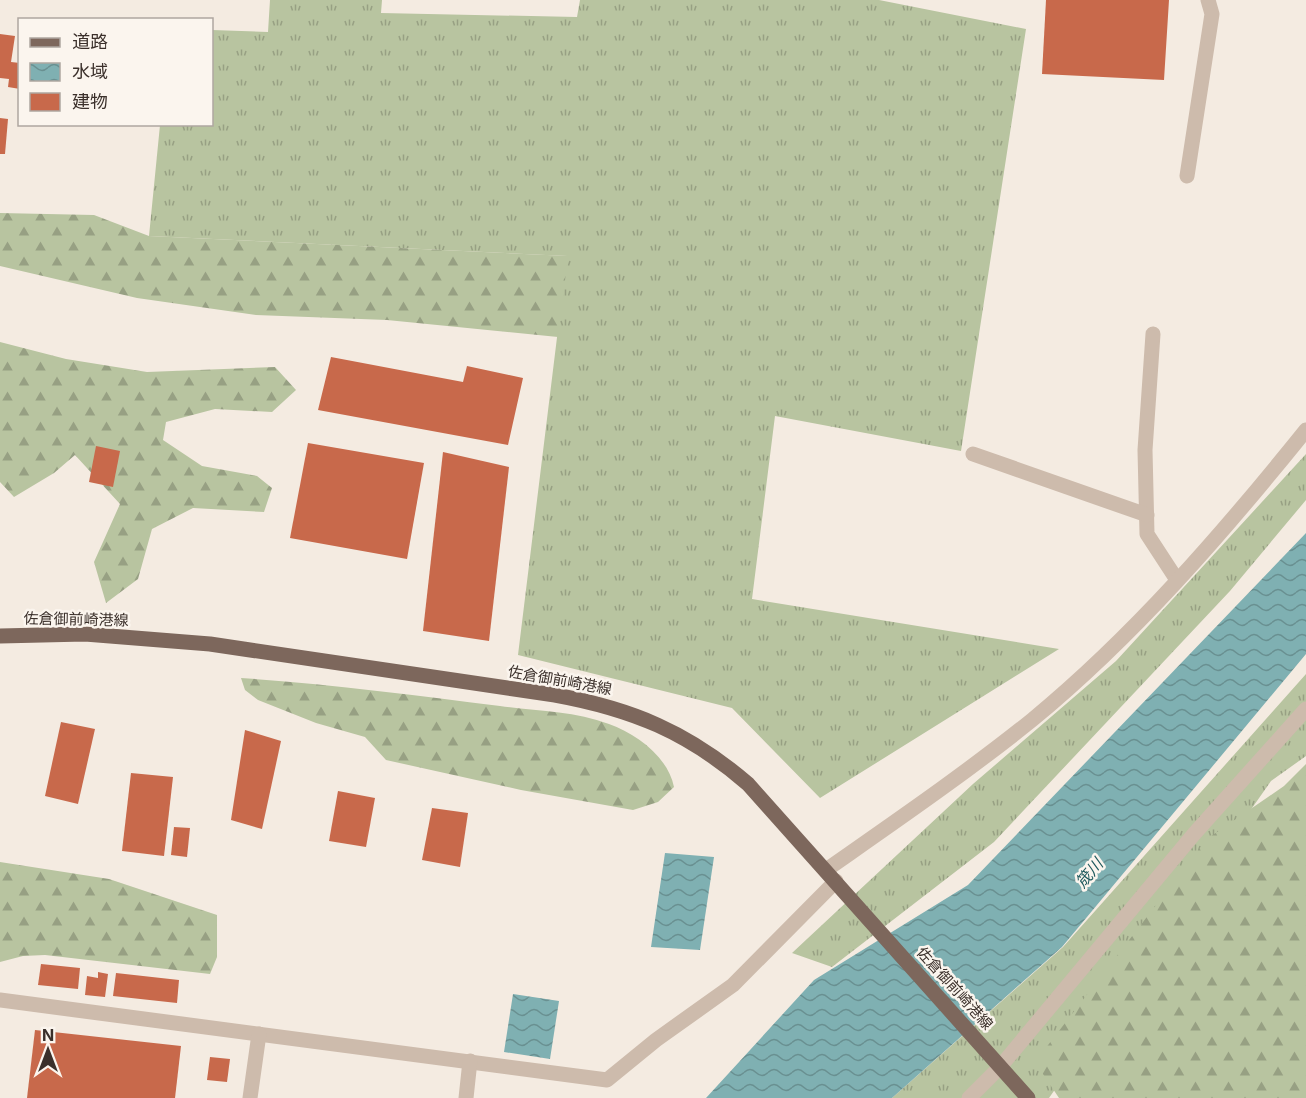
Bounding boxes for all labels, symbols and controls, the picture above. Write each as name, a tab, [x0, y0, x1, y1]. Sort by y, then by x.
legend	[18, 18, 213, 126]
text: 道路	[72, 31, 108, 52]
text: 水域	[72, 61, 108, 82]
text: 建物	[72, 91, 108, 112]
street label: 佐倉御前崎港線	[23, 609, 129, 629]
street label: 佐倉御前崎港線	[507, 662, 613, 698]
water label: 筬川	[1071, 853, 1108, 892]
street label: 佐倉御前崎港線	[913, 943, 997, 1033]
north arrow	[18, 1020, 78, 1080]
text: N	[42, 1025, 54, 1045]

